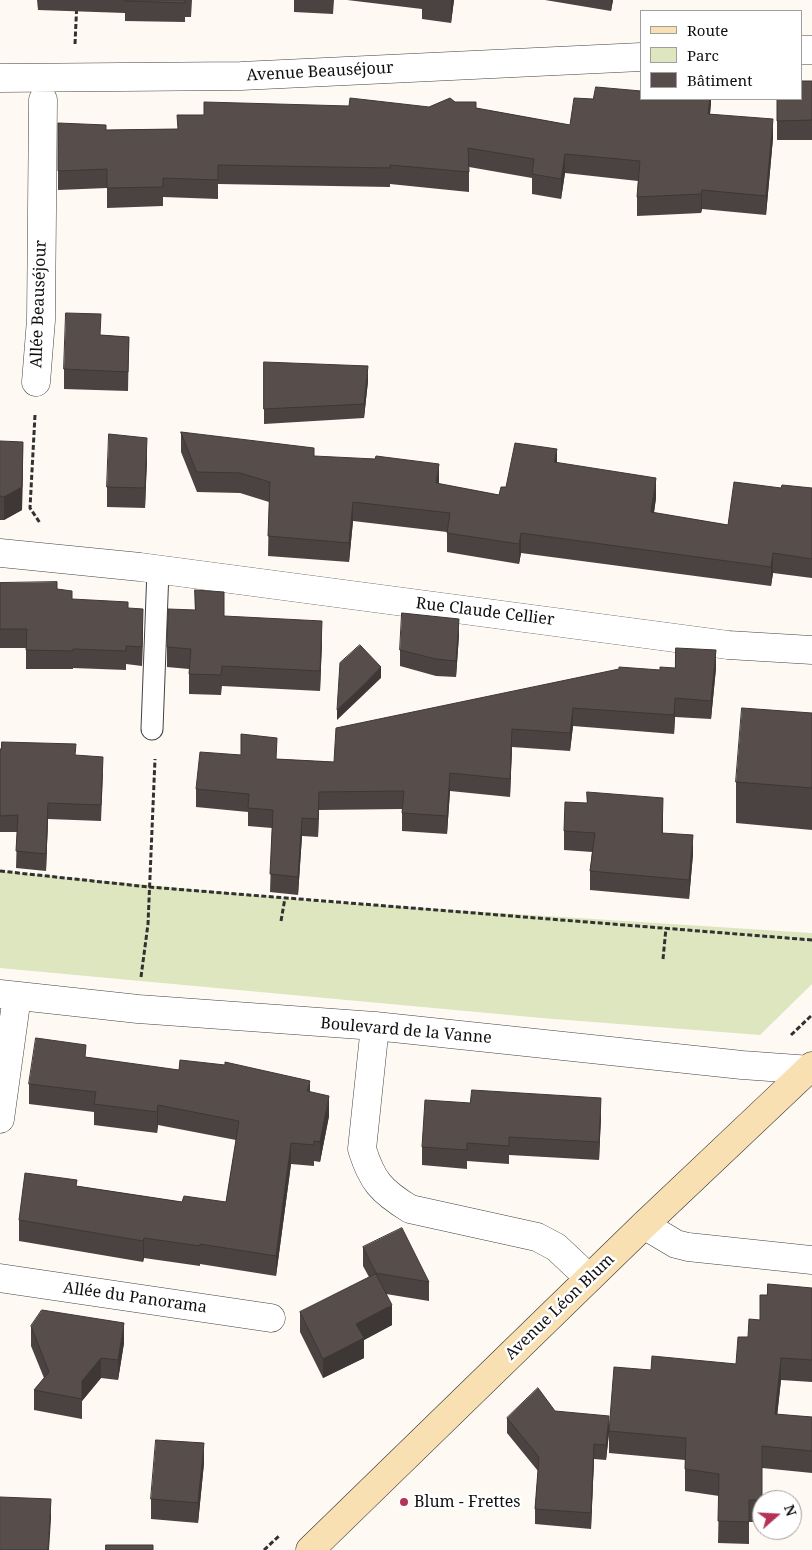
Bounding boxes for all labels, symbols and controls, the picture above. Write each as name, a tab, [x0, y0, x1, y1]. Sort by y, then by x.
legend	[640, 10, 802, 100]
text: Route	[687, 20, 728, 40]
text: Parc	[687, 45, 719, 65]
street label: Avenue Beauséjour	[246, 59, 394, 85]
text: Bâtiment	[687, 70, 753, 90]
street label: Allée Beauséjour	[27, 240, 51, 368]
street label: Rue Claude Cellier	[415, 594, 555, 630]
street label: Boulevard de la Vanne	[320, 1014, 492, 1048]
street label: Avenue Léon Blum	[501, 1250, 619, 1364]
street label: Allée du Panorama	[62, 1278, 208, 1318]
north arrow	[752, 1490, 802, 1540]
place label: Blum - Frettes	[414, 1492, 521, 1512]
marker: Blum - Frettes	[398, 1496, 410, 1508]
text: N	[780, 1502, 801, 1519]

